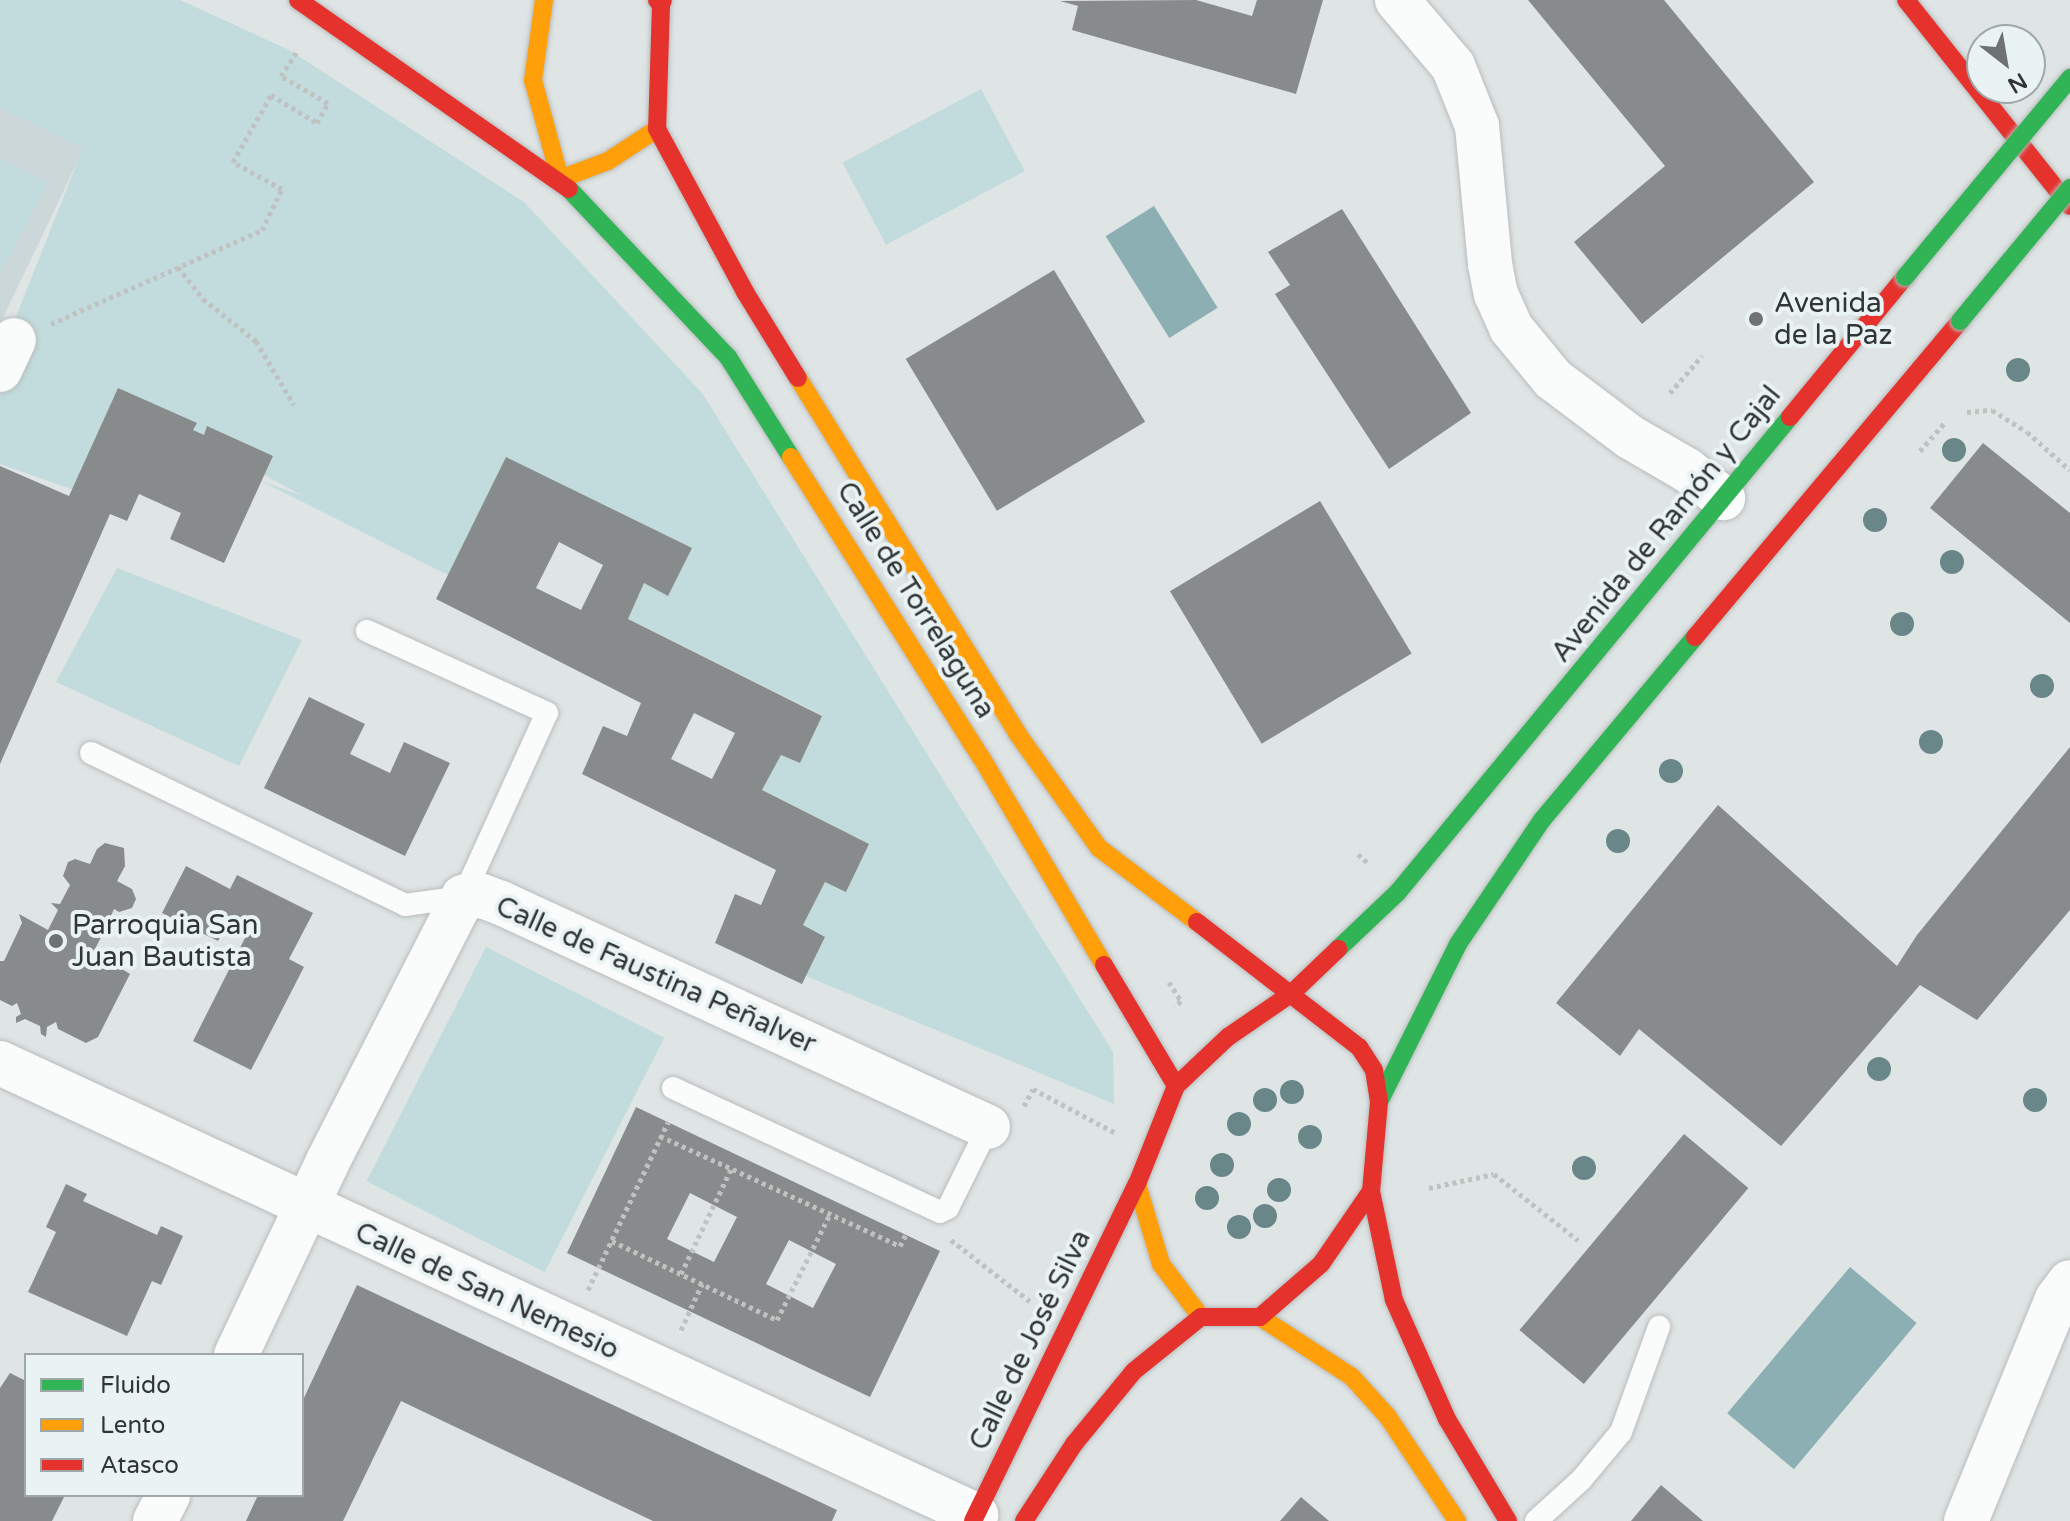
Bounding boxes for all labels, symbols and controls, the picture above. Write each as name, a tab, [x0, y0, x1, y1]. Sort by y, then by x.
north arrow	[1966, 24, 2046, 104]
text: N	[2003, 67, 2032, 99]
place label: Avenida de la Paz	[1774, 286, 1893, 352]
marker: Avenida de la Paz	[1745, 308, 1767, 330]
street label: Avenida de Ramón y Cajal	[1544, 379, 1788, 669]
street label: Calle de Torrelaguna	[830, 476, 1002, 724]
street label: Calle de Faustina Peñalver	[491, 889, 821, 1061]
place label: Parroquia San Juan Bautista	[72, 908, 259, 974]
marker: Parroquia San Juan Bautista	[47, 932, 65, 950]
street label: Calle de San Nemesio	[350, 1215, 624, 1367]
street label: Calle de José Silva	[962, 1224, 1098, 1456]
legend	[24, 1353, 304, 1497]
text: Fluido	[100, 1371, 171, 1400]
text: Lento	[100, 1411, 165, 1440]
text: Atasco	[100, 1451, 179, 1480]

